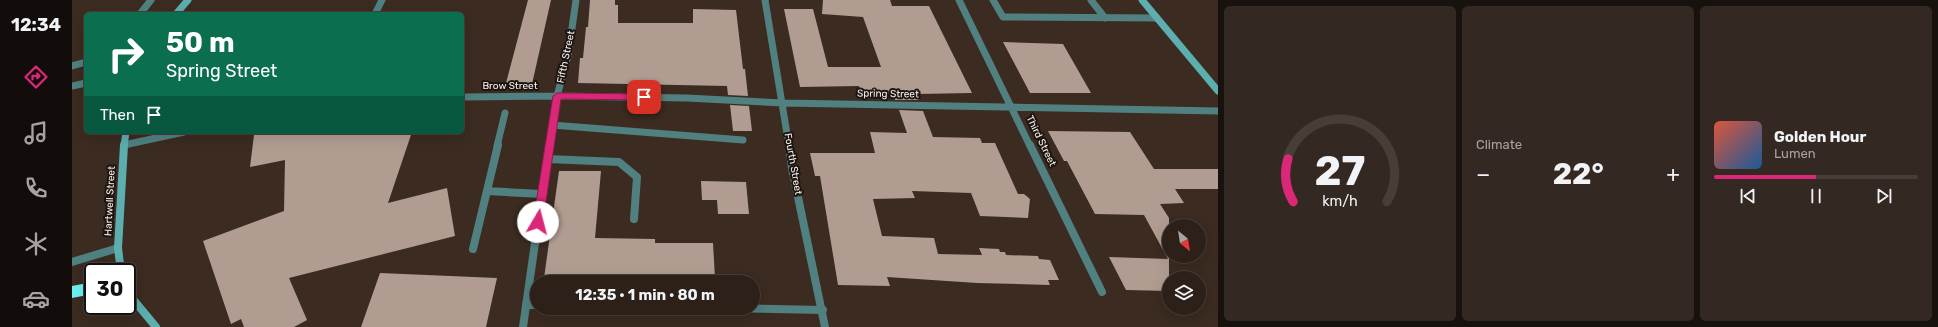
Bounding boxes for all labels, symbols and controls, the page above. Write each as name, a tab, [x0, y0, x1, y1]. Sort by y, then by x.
text: 12:34	[11, 14, 61, 36]
text: 50 m	[166, 26, 235, 59]
icon: right	[100, 28, 152, 80]
street label: Fifth Street	[555, 30, 577, 84]
text: Spring Street	[166, 60, 277, 82]
icon: directions	[22, 63, 50, 91]
street label: Brow Street	[482, 80, 538, 92]
pin	[627, 80, 661, 114]
icon: arrive	[633, 86, 655, 108]
street label: Spring Street	[857, 87, 919, 101]
icon: arrive	[143, 104, 165, 126]
text: Then	[100, 106, 135, 124]
street label: Third Street	[1024, 114, 1059, 168]
icon: music	[22, 119, 50, 147]
text: Golden Hour	[1774, 128, 1866, 146]
street label: Fourth Street	[782, 132, 804, 196]
text: Climate	[1476, 137, 1522, 152]
text: 27	[1315, 145, 1365, 194]
text: Lumen	[1774, 146, 1816, 161]
text: 22°	[1553, 156, 1604, 192]
text: −	[1476, 161, 1490, 188]
text: +	[1666, 161, 1680, 188]
street label: Hartwell Street	[102, 166, 118, 236]
icon: phone	[22, 174, 50, 202]
icon: previous	[1737, 185, 1759, 207]
icon: pause	[1805, 185, 1827, 207]
icon: next	[1873, 185, 1895, 207]
text: km/h	[1322, 192, 1358, 209]
position arrow	[517, 201, 559, 243]
north arrow	[1162, 219, 1206, 263]
map controls	[1162, 219, 1206, 315]
icon: climate	[22, 230, 50, 258]
speed limit sign: 30	[84, 263, 136, 315]
button: layers	[1162, 271, 1206, 315]
icon: car	[22, 285, 50, 313]
text: 12:35 · 1 min · 80 m	[575, 286, 715, 304]

